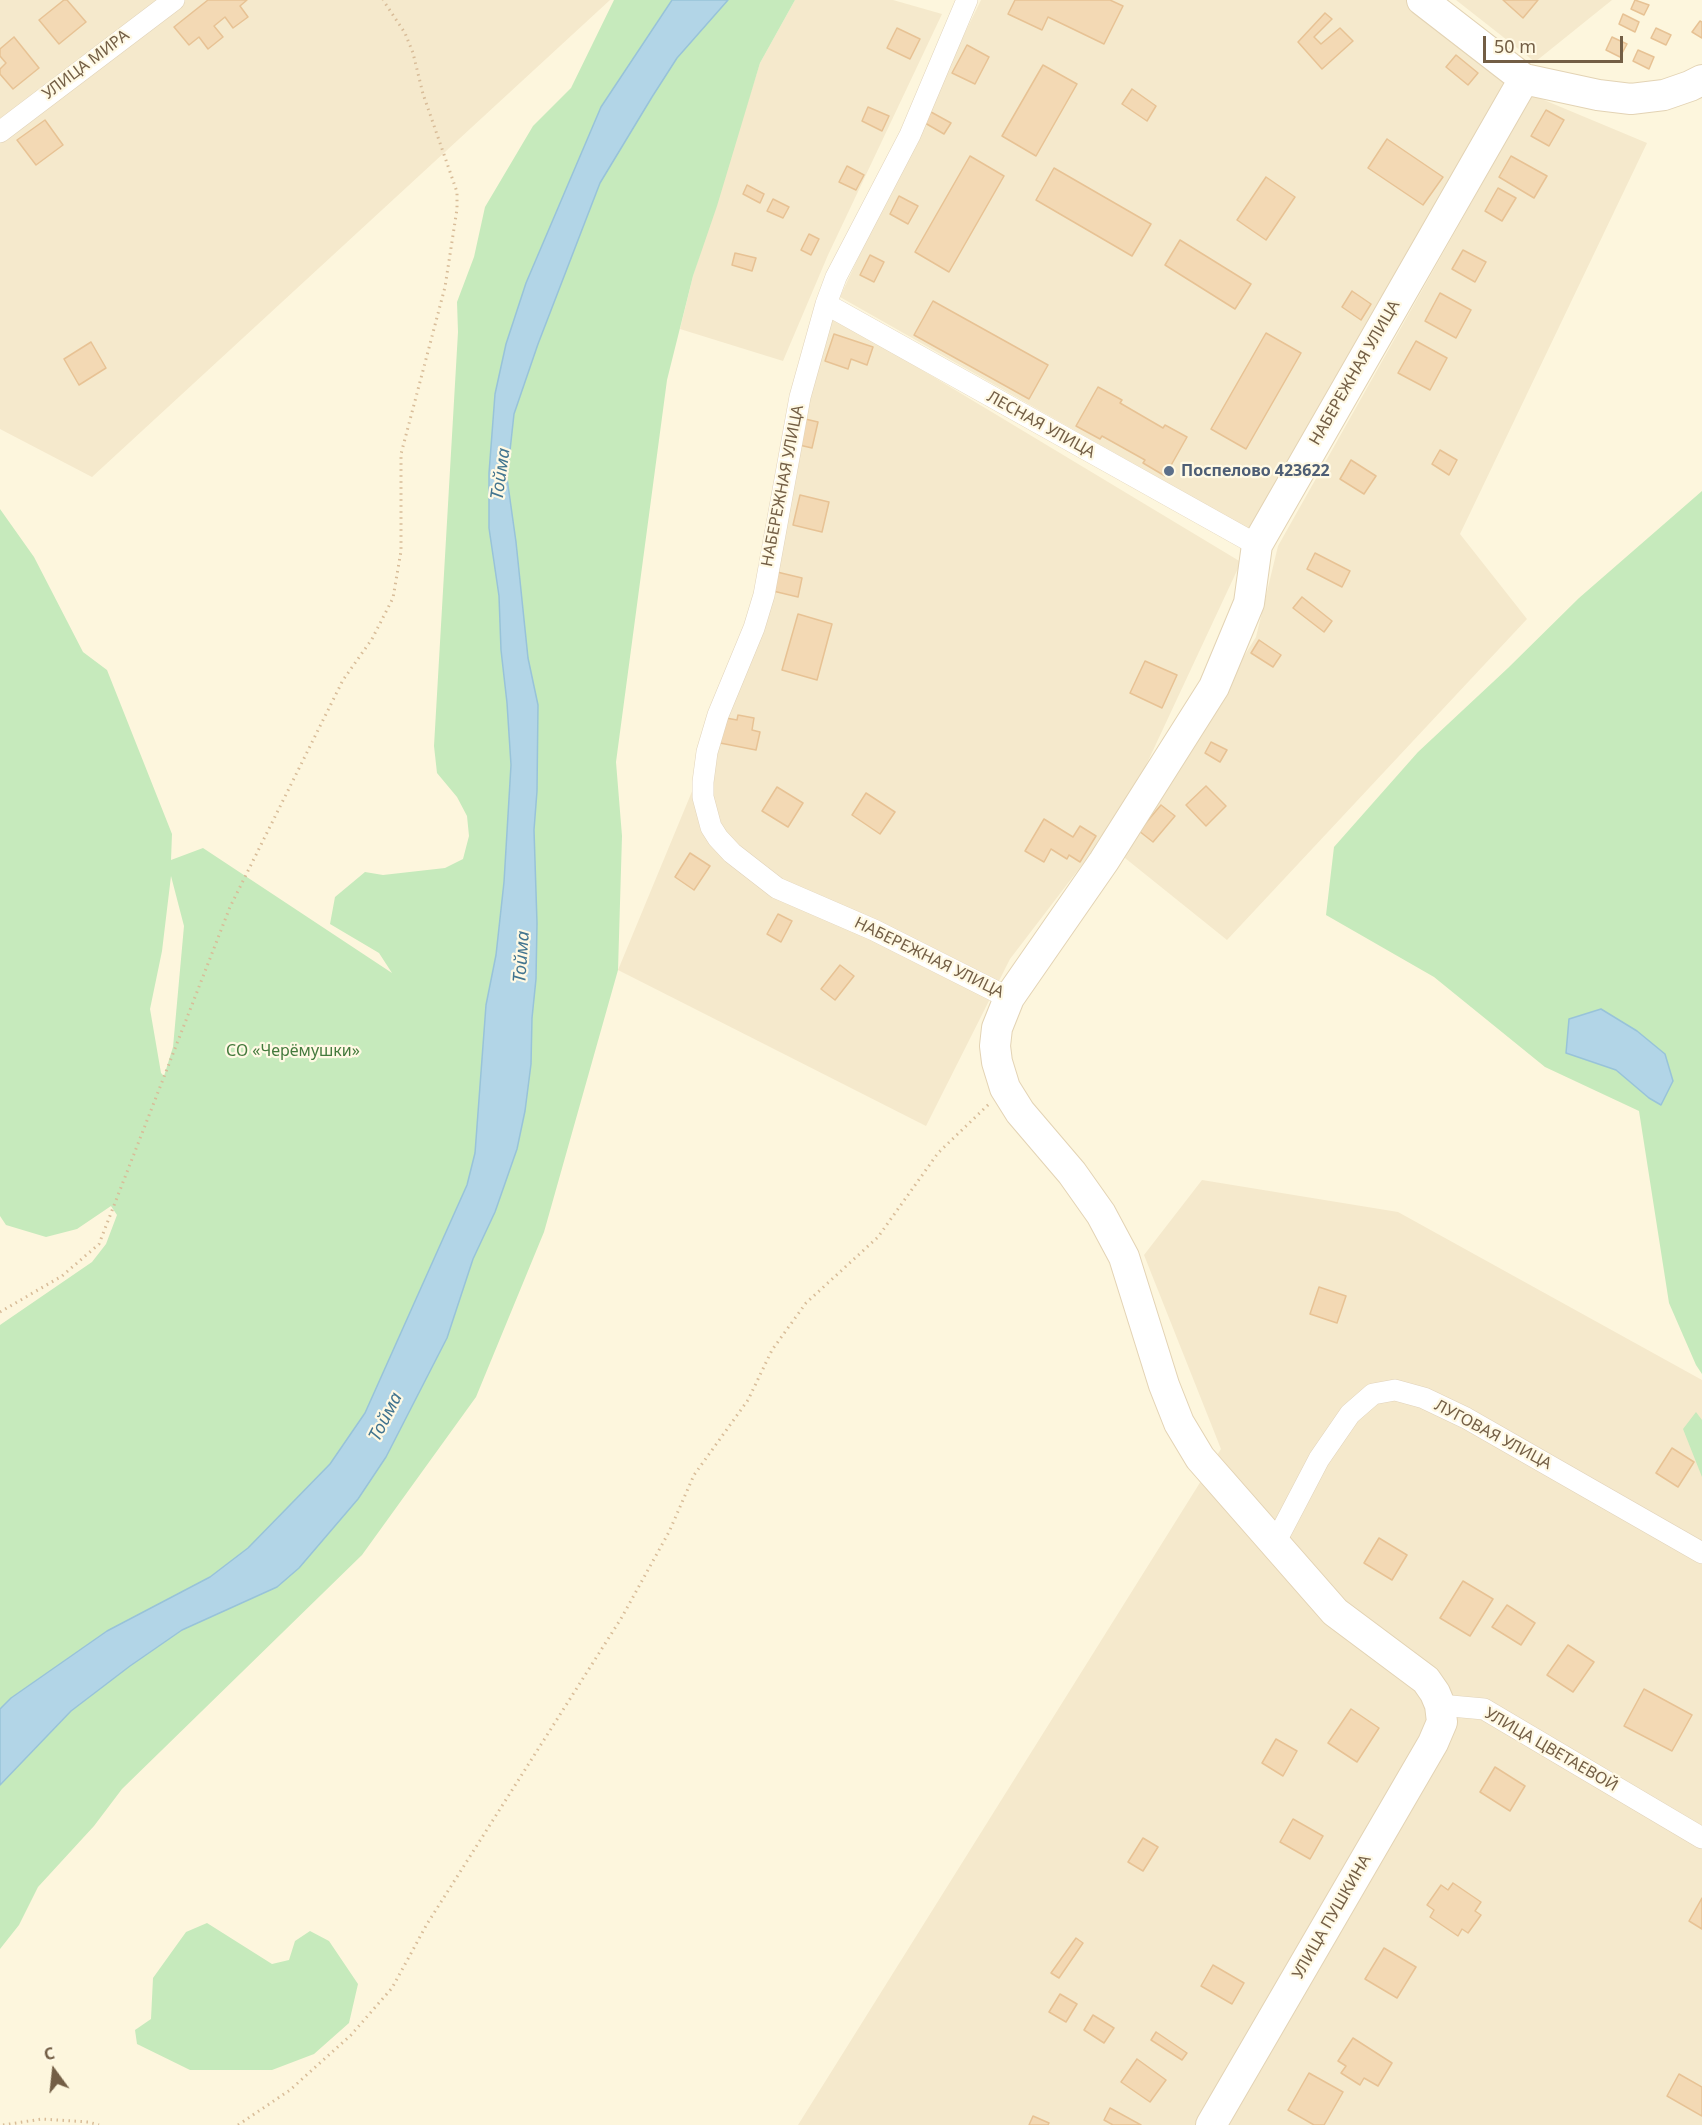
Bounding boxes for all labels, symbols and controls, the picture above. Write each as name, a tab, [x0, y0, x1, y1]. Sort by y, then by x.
scale bar	[1486, 24, 1626, 62]
street label: УЛИЦА МИРА	[39, 26, 133, 104]
text: 50 m	[1494, 34, 1536, 58]
street label: НАБЕРЕЖНАЯ УЛИЦА	[1306, 297, 1404, 449]
street label: ЛЕСНАЯ УЛИЦА	[984, 387, 1098, 463]
street label: НАБЕРЕЖНАЯ УЛИЦА	[758, 404, 808, 568]
water label: Тойма	[487, 447, 515, 501]
place label: Поспелово 423622	[1181, 461, 1330, 481]
marker: Поспелово 423622	[1162, 464, 1176, 478]
street label: НАБЕРЕЖНАЯ УЛИЦА	[851, 913, 1007, 1003]
water label: Тойма	[509, 930, 535, 984]
park label: СО «Черёмушки»	[226, 1041, 360, 1061]
water label: Тойма	[365, 1389, 407, 1445]
street label: ЛУГОВАЯ УЛИЦА	[1431, 1396, 1555, 1474]
street label: УЛИЦА ЦВЕТАЕВОЙ	[1481, 1704, 1621, 1796]
street label: УЛИЦА ПУШКИНА	[1289, 1851, 1375, 1983]
north arrow	[24, 2041, 84, 2101]
text: С	[41, 2042, 57, 2066]

